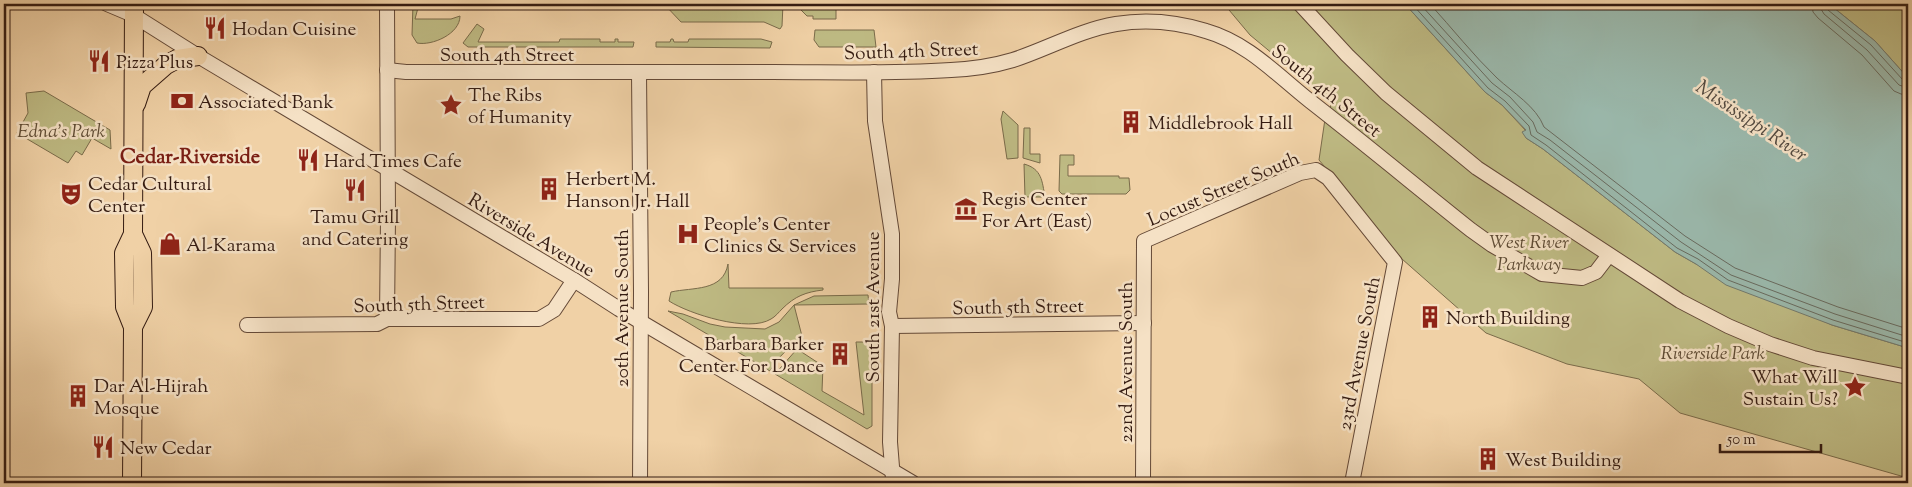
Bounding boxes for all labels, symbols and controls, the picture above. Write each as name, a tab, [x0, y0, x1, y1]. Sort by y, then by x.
restaurant icon: Hodan Cuisine	[202, 15, 228, 41]
place label: Hodan Cuisine	[232, 17, 356, 44]
street label: South 4th Street	[843, 37, 979, 68]
street label: South 4th Street	[1265, 39, 1387, 145]
street label: South 4th Street	[440, 43, 575, 70]
restaurant icon: Pizza Plus	[86, 48, 112, 74]
place label: Pizza Plus	[116, 50, 193, 77]
water label: Mississippi River	[1689, 74, 1812, 170]
place label: The Ribs of Humanity	[468, 83, 572, 132]
bank icon: Associated Bank	[169, 88, 195, 114]
place label: Associated Bank	[198, 90, 334, 117]
place icon: The Ribs of Humanity	[438, 92, 464, 118]
building icon: Middlebrook Hall	[1118, 109, 1144, 135]
place label: Middlebrook Hall	[1148, 111, 1293, 138]
park label: Edna's Park	[17, 119, 105, 146]
district label: Cedar-Riverside	[120, 144, 260, 173]
street label: Locust Street South	[1144, 146, 1304, 235]
restaurant icon: Hard Times Cafe	[295, 147, 321, 173]
place label: Hard Times Cafe	[324, 149, 462, 176]
place label: Herbert M. Hanson Jr. Hall	[566, 167, 690, 216]
place label: Cedar Cultural Center	[88, 172, 212, 221]
building icon: Herbert M. Hanson Jr. Hall	[536, 176, 562, 202]
restaurant icon: Tamu Grill and Catering	[342, 177, 368, 203]
theatre icon: Cedar Cultural Center	[58, 181, 84, 207]
street label: Riverside Avenue	[462, 187, 600, 285]
place label: Regis Center For Art (East)	[982, 187, 1092, 236]
museum icon: Regis Center For Art (East)	[953, 196, 979, 222]
place label: Tamu Grill and Catering	[302, 205, 408, 254]
place label: People's Center Clinics & Services	[704, 212, 856, 261]
hospital icon: People's Center Clinics & Services	[675, 221, 701, 247]
street label: 20th Avenue South	[610, 229, 637, 387]
park label: West River Parkway	[1489, 230, 1569, 279]
shop icon: Al-Karama	[157, 231, 183, 257]
street label: South 21st Avenue	[861, 231, 888, 383]
place label: Al-Karama	[186, 233, 276, 260]
street label: 23rd Avenue South	[1332, 274, 1389, 433]
street label: 22nd Avenue South	[1114, 281, 1141, 443]
street label: South 5th Street	[353, 290, 486, 321]
street label: South 5th Street	[952, 294, 1085, 323]
building icon: North Building	[1417, 304, 1443, 330]
place label: North Building	[1446, 306, 1570, 333]
place label: Barbara Barker Center For Dance	[679, 332, 824, 381]
building icon: Barbara Barker Center For Dance	[827, 341, 853, 367]
park label: Riverside Park	[1661, 341, 1766, 368]
place label: What Will Sustain Us?	[1743, 365, 1838, 414]
place label: Dar Al-Hijrah Mosque	[94, 374, 208, 423]
place icon: What Will Sustain Us?	[1842, 374, 1868, 400]
building icon: Dar Al-Hijrah Mosque	[65, 383, 91, 409]
scale bar	[1720, 422, 1821, 454]
text: 50 m	[1726, 430, 1756, 451]
restaurant icon: New Cedar	[90, 434, 116, 460]
place label: New Cedar	[120, 436, 212, 463]
building icon: West Building	[1475, 446, 1501, 472]
place label: West Building	[1505, 448, 1621, 475]

